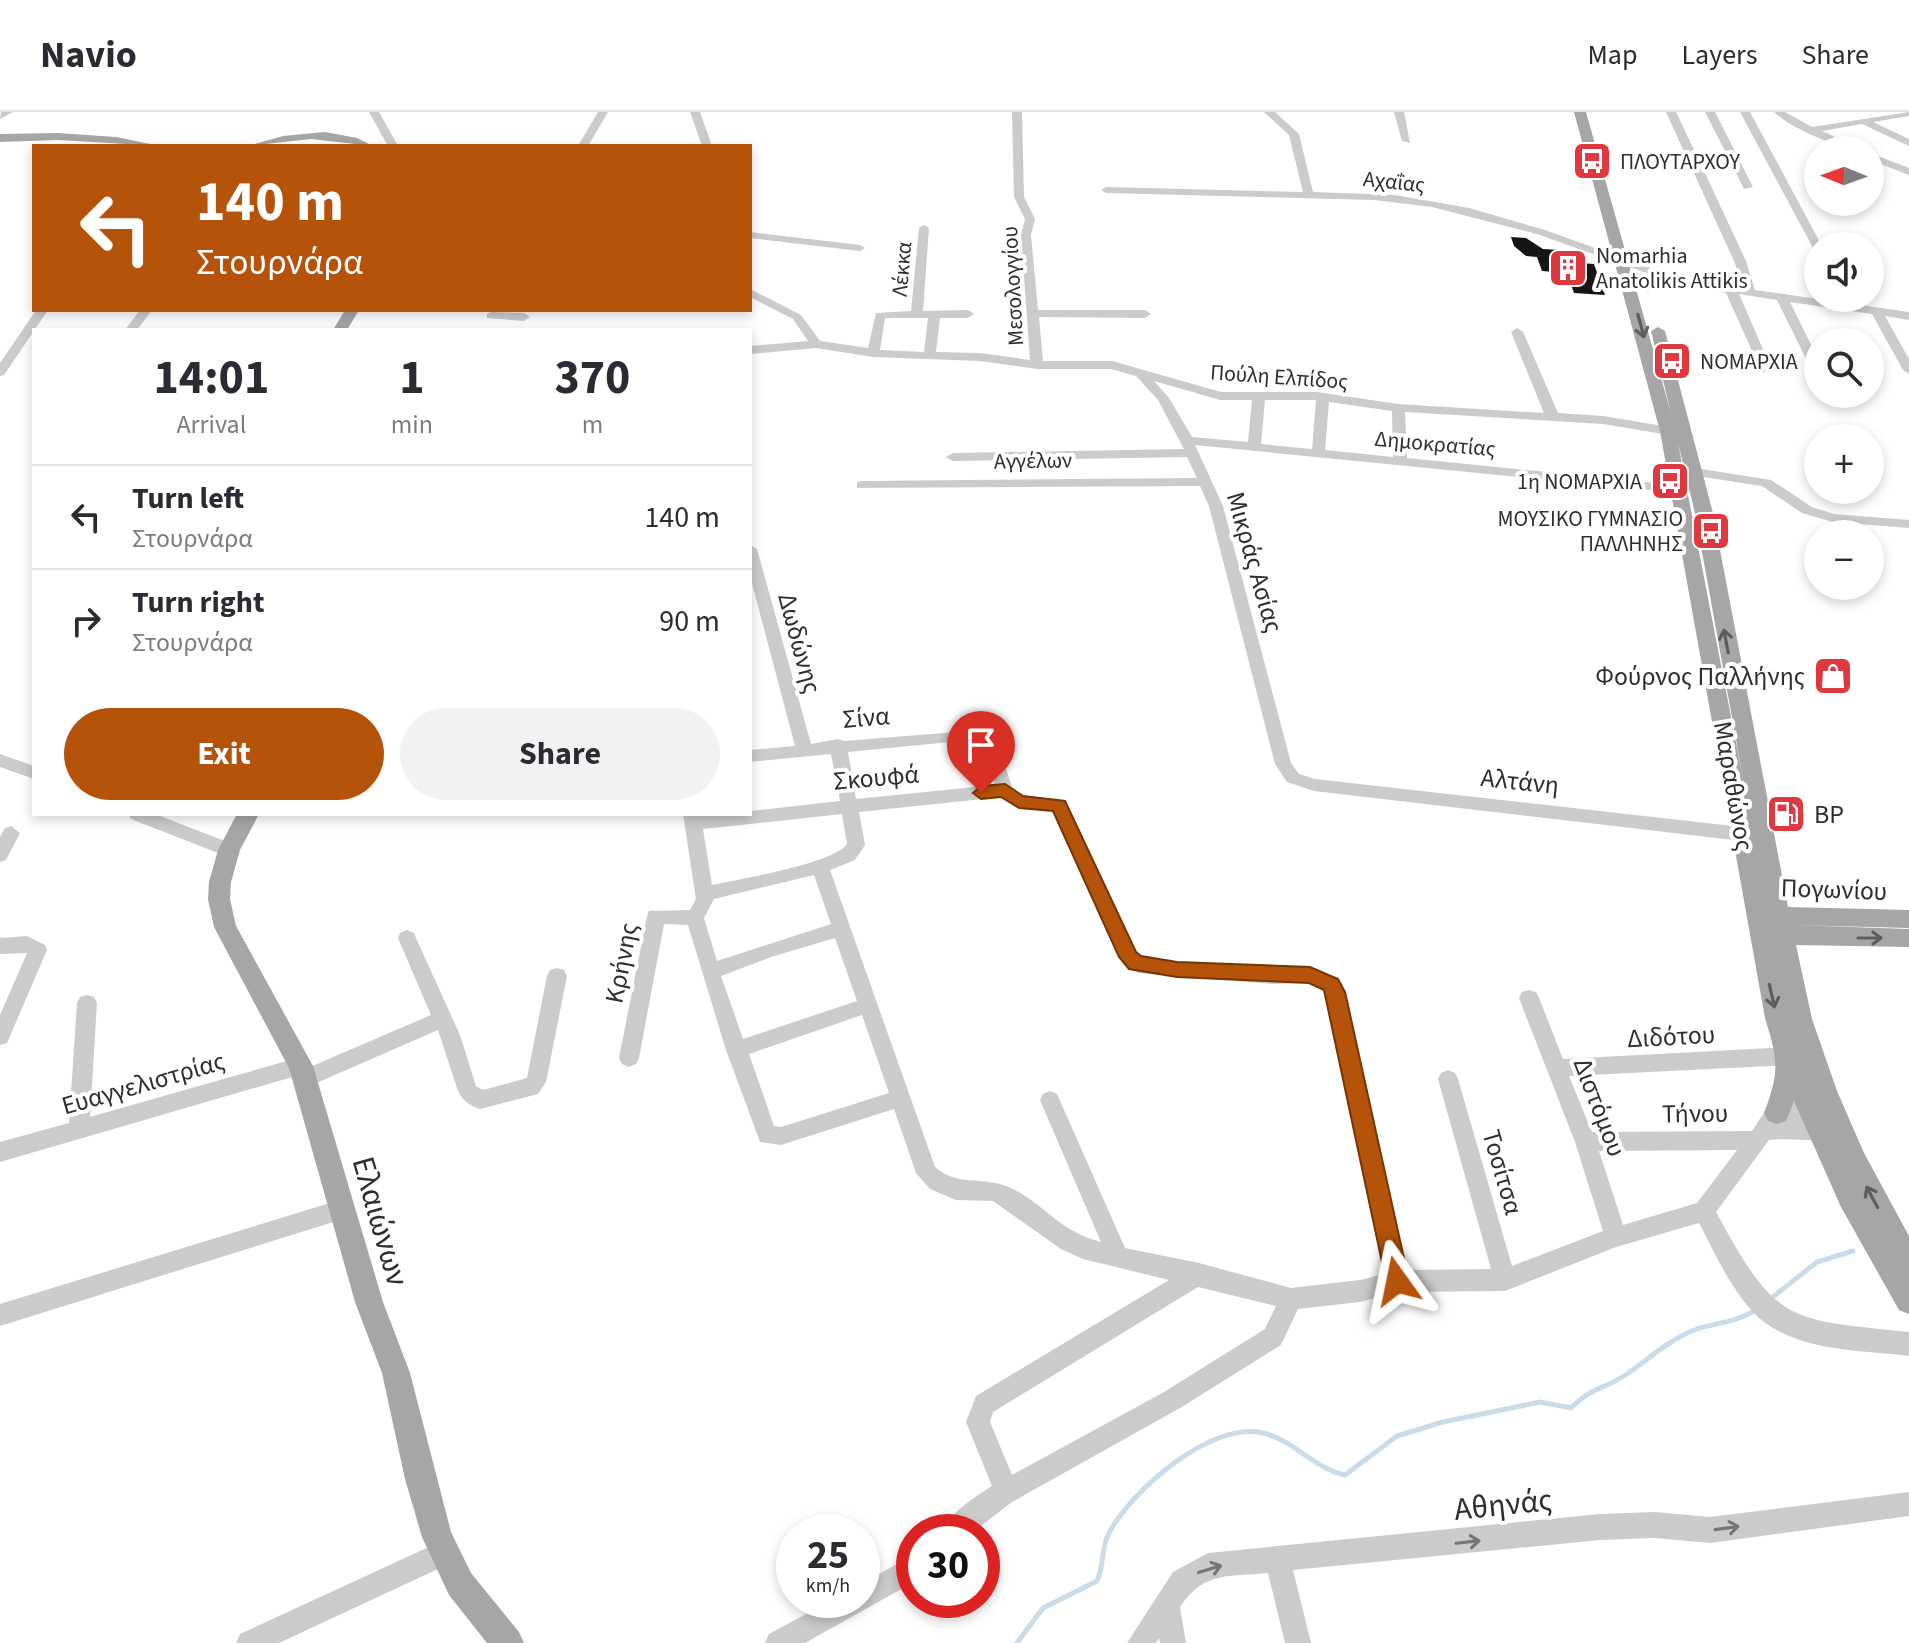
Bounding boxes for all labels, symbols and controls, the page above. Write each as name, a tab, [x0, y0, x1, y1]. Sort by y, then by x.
text: Navio	[40, 28, 137, 82]
text: Map	[1587, 35, 1637, 75]
text: Layers	[1681, 35, 1757, 75]
text: Share	[1801, 35, 1869, 75]
north arrow	[1804, 136, 1884, 216]
map controls	[1804, 136, 1884, 600]
bus stop icon: ΠΛΟΥΤΑΡΧΟΥ	[1571, 140, 1613, 182]
place label: ΠΛΟΥΤΑΡΧΟΥ	[1620, 146, 1741, 178]
text: 140 m	[196, 163, 344, 242]
street label: Αχαΐας	[1361, 163, 1426, 201]
icon: left	[64, 176, 168, 280]
street label: Μεσολογγίου	[994, 225, 1032, 347]
button: sound	[1804, 232, 1884, 312]
text: Στουρνάρα	[196, 237, 363, 288]
street label: Λέκκα	[884, 240, 920, 298]
place label: Nomarhia Anatolikis Attikis	[1596, 240, 1748, 297]
building icon: Nomarhia Anatolikis Attikis	[1547, 247, 1589, 289]
one-way arrow	[1635, 313, 1650, 339]
button: search	[1804, 328, 1884, 408]
bus stop icon: ΝΟΜΑΡΧΙΑ	[1651, 340, 1693, 382]
text: 14:01	[153, 344, 269, 412]
text: 1	[399, 344, 425, 412]
text: 370	[554, 344, 630, 412]
place label: ΝΟΜΑΡΧΙΑ	[1700, 346, 1798, 378]
street label: Πούλη Ελπίδος	[1209, 356, 1349, 398]
text: Arrival	[176, 406, 246, 443]
text: min	[391, 406, 433, 443]
text: m	[582, 406, 603, 443]
street label: Δημοκρατίας	[1373, 423, 1497, 465]
button: +	[1804, 424, 1884, 504]
street label: Αγγέλων	[994, 444, 1072, 478]
bus stop icon: 1η ΝΟΜΑΡΧΙΑ	[1649, 460, 1691, 502]
place label: 1η ΝΟΜΑΡΧΙΑ	[1517, 466, 1642, 498]
text: Turn left	[132, 477, 244, 520]
street label: Μικράς Ασίας	[1217, 488, 1292, 637]
icon: left	[64, 495, 108, 539]
text: 140 m	[644, 496, 720, 539]
place label: ΜΟΥΣΙΚΟ ΓΥΜΝΑΣΙΟ ΠΑΛΛΗΝΗΣ	[1498, 503, 1683, 560]
bus stop icon: ΜΟΥΣΙΚΟ ΓΥΜΝΑΣΙΟ ΠΑΛΛΗΝΗΣ	[1690, 510, 1732, 552]
text: Στουρνάρα	[132, 520, 253, 557]
button: −	[1804, 520, 1884, 600]
text: Turn right	[132, 581, 264, 624]
street label: Δωδώνης	[768, 589, 831, 698]
icon: right	[64, 599, 108, 643]
text: 90 m	[659, 600, 720, 643]
text: Στουρνάρα	[132, 624, 253, 661]
one-way arrow	[1718, 629, 1733, 654]
shop icon: Φούρνος Παλλήνης	[1812, 655, 1854, 697]
place label: Φούρνος Παλλήνης	[1595, 658, 1805, 695]
street label: Σίνα	[841, 697, 892, 738]
button: Exit	[64, 708, 384, 800]
button: Share	[400, 708, 720, 800]
pin	[947, 711, 1015, 793]
street label: Μαραθώνος	[1704, 718, 1763, 854]
icon: arrive	[959, 723, 1003, 767]
street label: Σκουφά	[832, 755, 921, 800]
street label: Αλτάνη	[1479, 759, 1561, 804]
fuel station icon: BP	[1765, 793, 1807, 835]
place label: BP	[1814, 796, 1844, 833]
street label: Πογωνίου	[1780, 869, 1888, 910]
street label: Κρήνης	[596, 920, 647, 1006]
one-way arrow	[1856, 930, 1883, 946]
one-way arrow	[1765, 983, 1780, 1008]
street label: Διδότου	[1626, 1016, 1716, 1057]
street label: Ευαγγελιστρίας	[57, 1043, 229, 1124]
street label: Διστόμου	[1564, 1052, 1635, 1162]
street label: Τήνου	[1662, 1094, 1728, 1133]
street label: Τοσίτσα	[1473, 1125, 1532, 1219]
street label: Ελαιώνων	[340, 1151, 420, 1291]
one-way arrow	[1864, 1186, 1879, 1210]
position arrow	[1355, 1239, 1439, 1323]
street label: Αθηνάς	[1452, 1477, 1554, 1533]
speed limit sign: 30	[896, 1514, 1000, 1618]
one-way arrow	[1714, 1520, 1739, 1535]
text: 25	[807, 1527, 849, 1584]
one-way arrow	[1454, 1534, 1481, 1549]
one-way arrow	[1197, 1561, 1222, 1575]
text: km/h	[806, 1572, 850, 1600]

